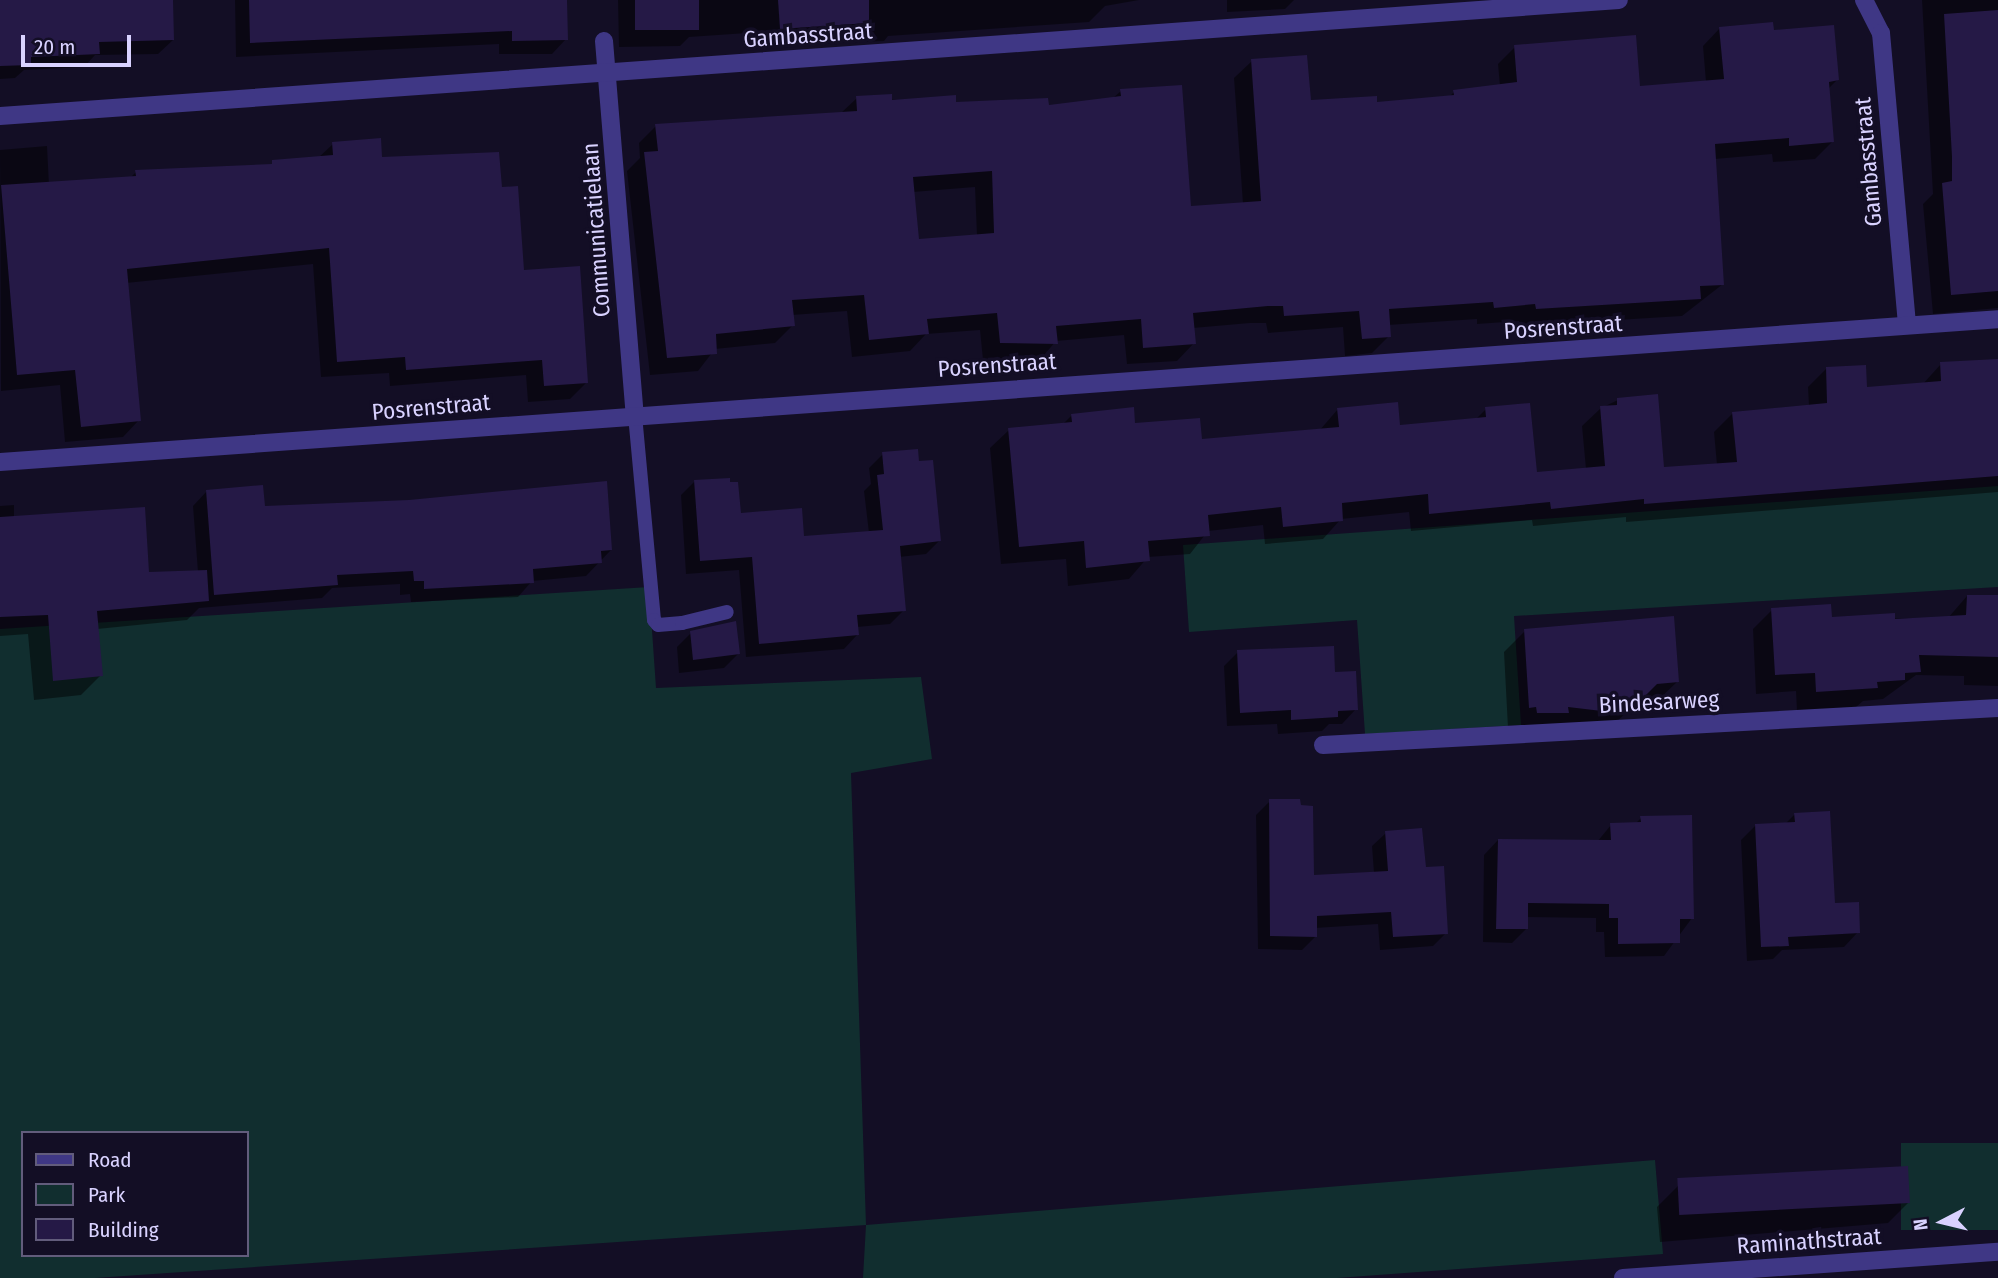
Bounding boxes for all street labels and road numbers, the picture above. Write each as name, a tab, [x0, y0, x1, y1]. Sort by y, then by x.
street label: Gambasstraat	[742, 17, 874, 53]
street label: Gambasstraat	[1849, 96, 1887, 228]
street label: Communicatielaan	[576, 142, 616, 318]
street label: Posrenstraat	[1503, 309, 1623, 345]
street label: Posrenstraat	[937, 347, 1057, 383]
street label: Posrenstraat	[371, 388, 491, 426]
street label: Bindesarweg	[1598, 685, 1720, 719]
street label: Raminathstraat	[1736, 1222, 1882, 1260]

